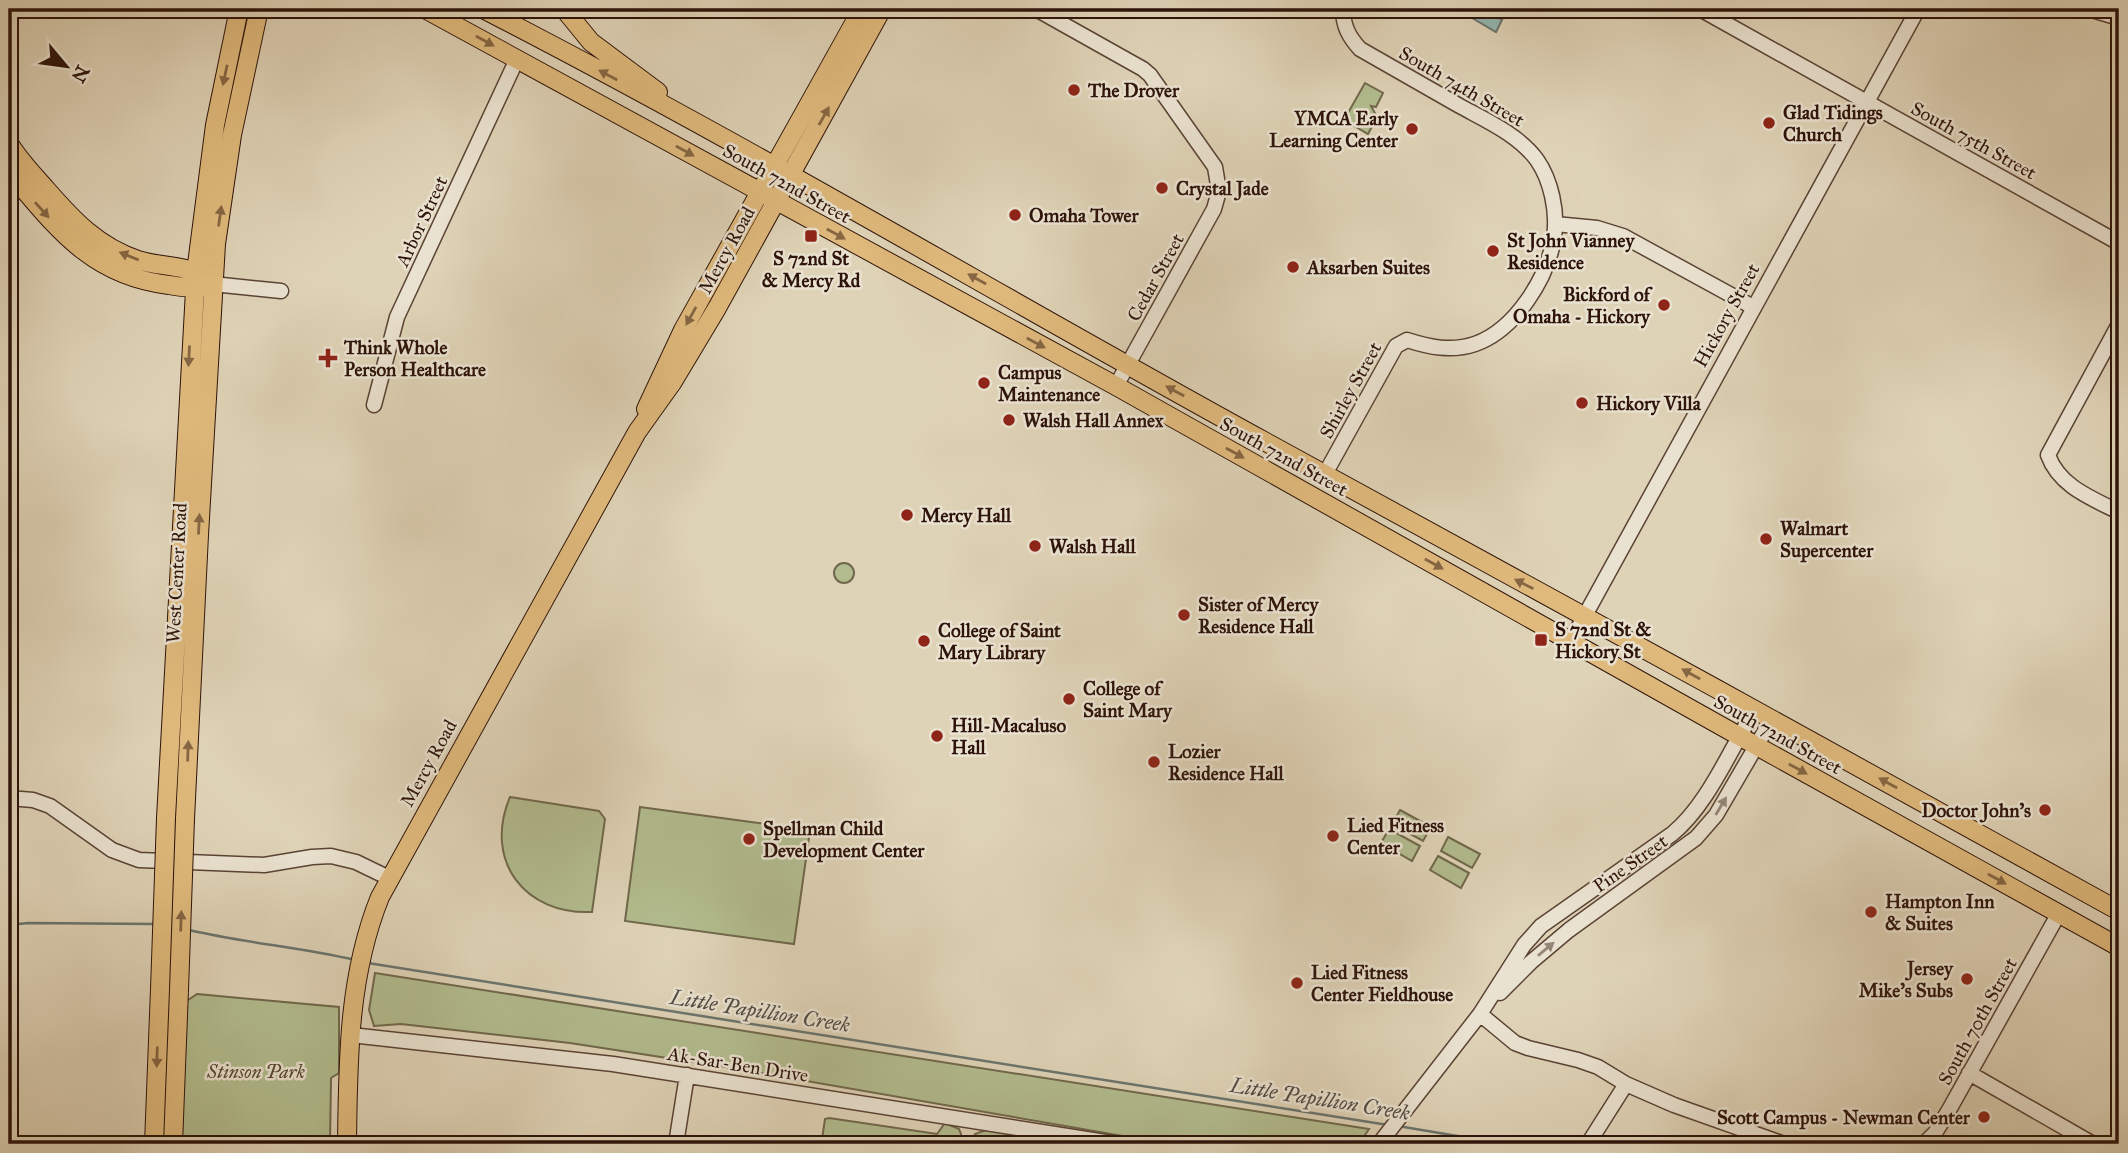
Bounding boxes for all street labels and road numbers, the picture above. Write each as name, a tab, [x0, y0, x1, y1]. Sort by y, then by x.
street label: South 74th Street	[1395, 41, 1529, 132]
street label: South 75th Street	[1907, 97, 2041, 184]
street label: South 72nd Street	[719, 139, 855, 228]
street label: Arbor Street	[390, 172, 453, 271]
street label: Mercy Road	[693, 202, 760, 298]
street label: Cedar Street	[1122, 229, 1189, 325]
street label: Hickory Street	[1688, 259, 1765, 371]
street label: Shirley Street	[1314, 338, 1387, 443]
street label: South 72nd Street	[1216, 412, 1352, 501]
street label: West Center Road	[161, 502, 192, 644]
street label: South 72nd Street	[1710, 690, 1846, 779]
street label: Mercy Road	[395, 715, 462, 811]
street label: Pine Street	[1589, 829, 1672, 897]
street label: South 70th Street	[1933, 953, 2022, 1089]
street label: Ak-Sar-Ben Drive	[665, 1042, 810, 1087]

